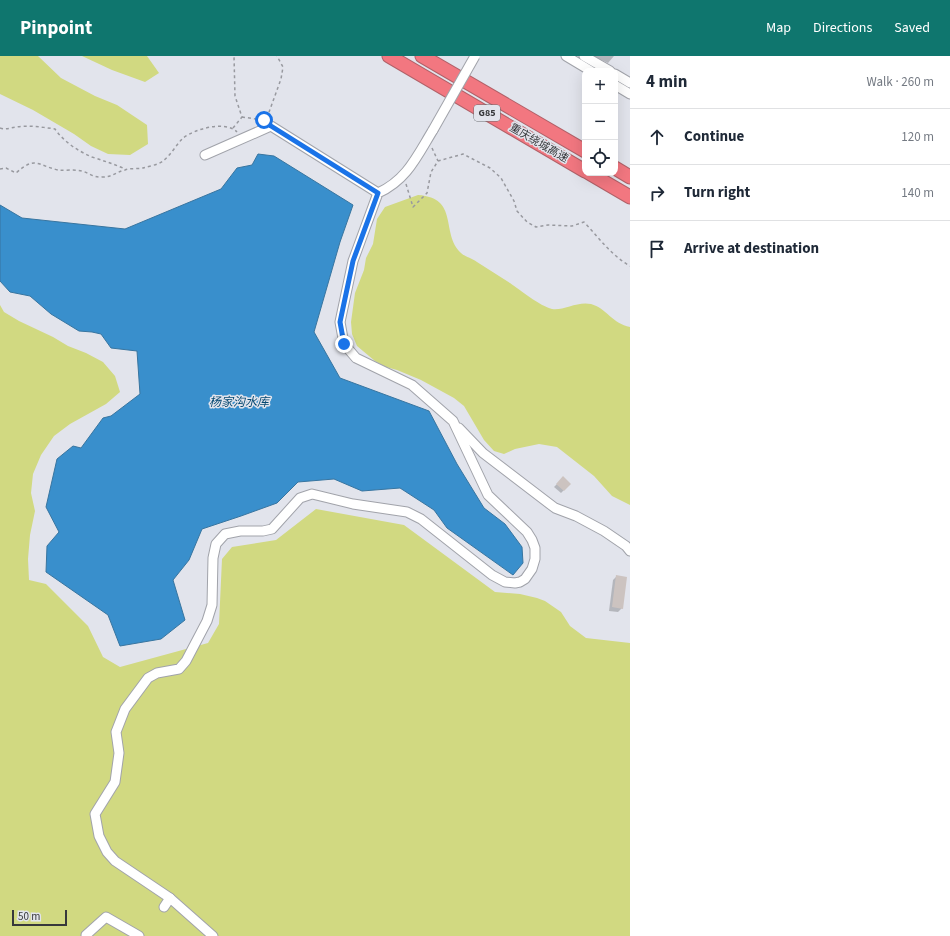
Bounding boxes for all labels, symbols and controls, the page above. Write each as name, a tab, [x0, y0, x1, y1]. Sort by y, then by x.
text: Pinpoint	[20, 15, 92, 42]
text: Map	[766, 18, 791, 38]
text: Directions	[813, 18, 872, 38]
text: Saved	[894, 18, 930, 38]
map controls	[582, 68, 618, 176]
button: +	[582, 68, 618, 104]
text: 4 min	[646, 70, 687, 94]
text: Walk · 260 m	[866, 73, 934, 91]
button: −	[582, 104, 618, 140]
road number: G85	[474, 105, 500, 121]
route start	[255, 111, 273, 129]
street label: 重庆绕城高速	[507, 120, 571, 166]
icon: ahead	[646, 126, 668, 148]
text: Continue	[684, 126, 744, 147]
text: 120 m	[901, 128, 934, 146]
button: locate	[582, 140, 618, 176]
icon: right	[646, 182, 668, 204]
text: Turn right	[684, 182, 750, 203]
text: 140 m	[901, 184, 934, 202]
icon: arrive	[646, 238, 668, 260]
text: Arrive at destination	[684, 238, 819, 259]
route end	[335, 335, 353, 353]
water label: 杨家沟水库	[209, 394, 271, 411]
scale bar	[12, 908, 67, 927]
text: 50 m	[18, 909, 40, 924]

